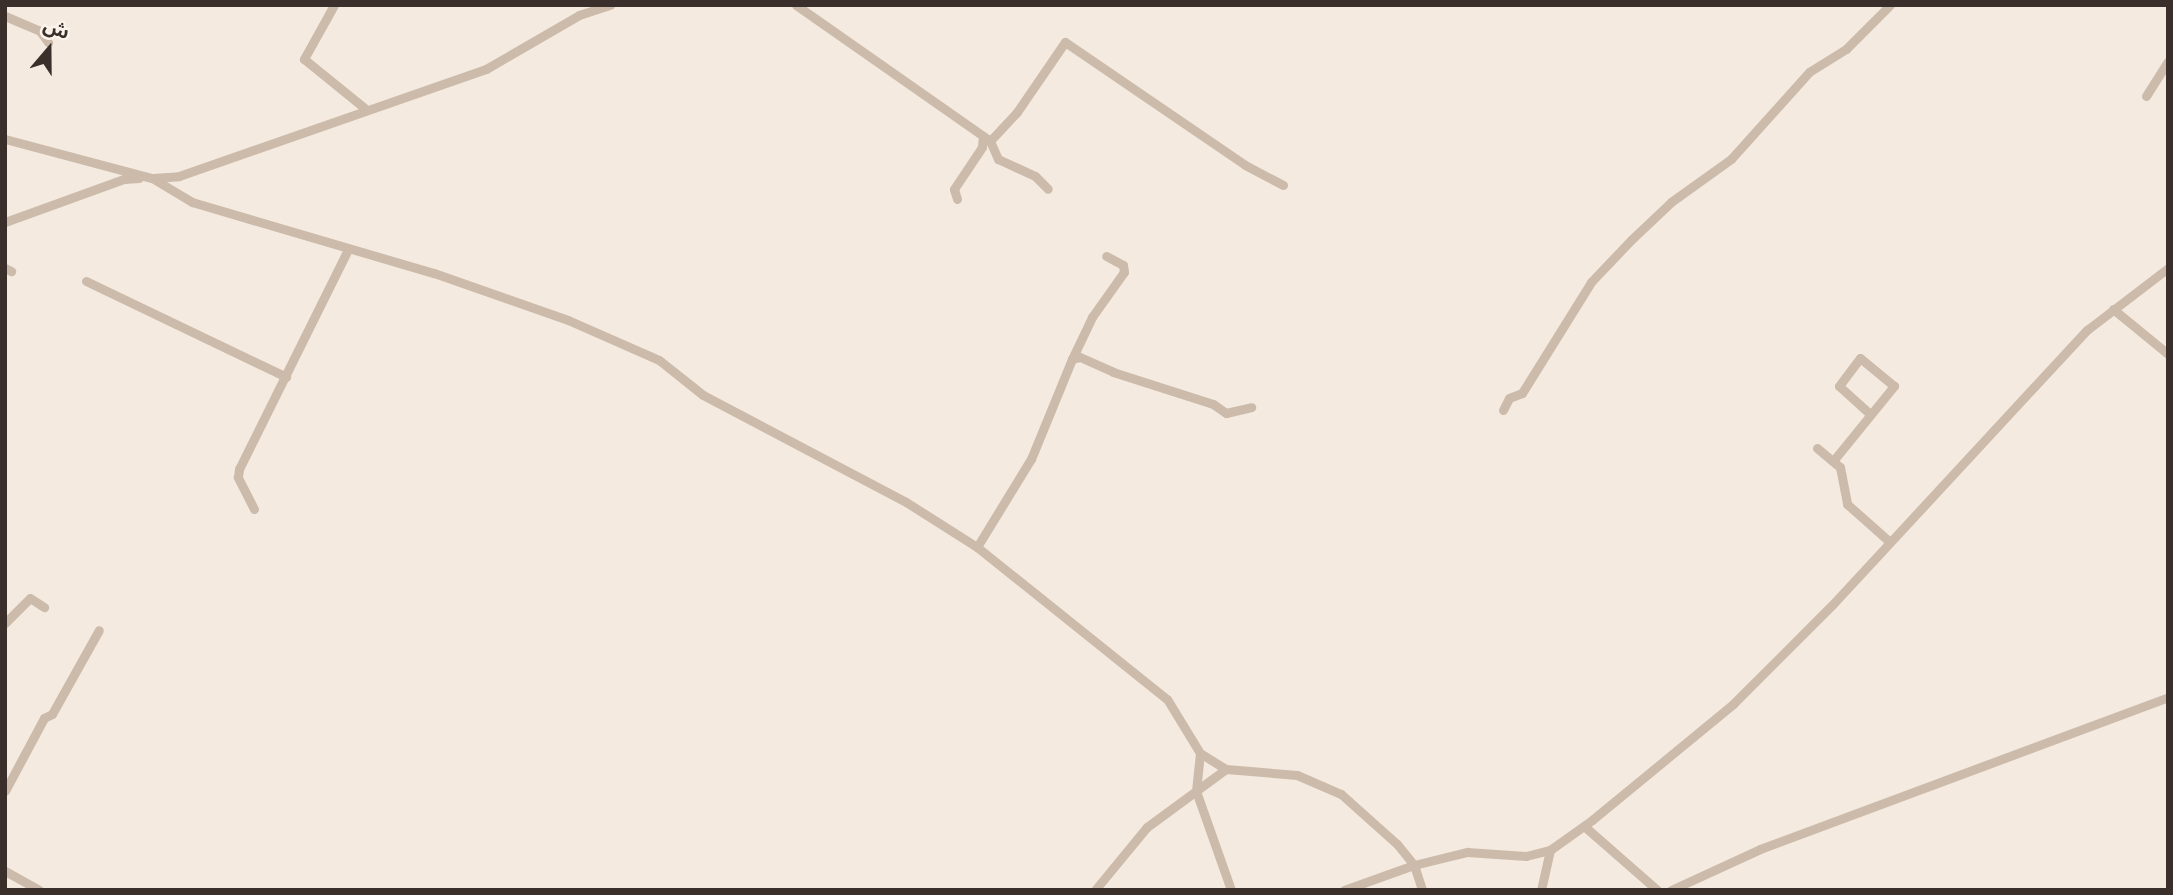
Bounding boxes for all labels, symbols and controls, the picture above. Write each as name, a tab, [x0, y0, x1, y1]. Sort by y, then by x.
text: ش	[40, 12, 73, 46]
north arrow	[14, 14, 84, 84]

